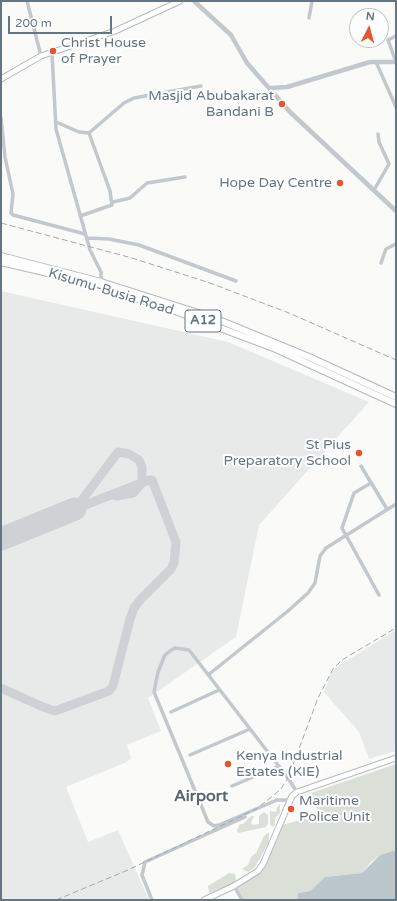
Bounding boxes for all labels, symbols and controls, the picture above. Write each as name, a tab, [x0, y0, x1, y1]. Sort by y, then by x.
scale bar	[10, 8, 114, 34]
north arrow	[349, 8, 389, 48]
text: N	[365, 10, 375, 23]
text: 200 m	[15, 16, 52, 30]
place label: Christ House of Prayer	[61, 35, 146, 68]
marker: Christ House of Prayer	[48, 46, 58, 56]
place label: Masjid Abubakarat Bandani B	[148, 88, 274, 120]
marker: Masjid Abubakarat Bandani B	[277, 99, 287, 109]
place label: Hope Day Centre	[219, 175, 332, 191]
marker: Hope Day Centre	[335, 178, 345, 188]
street label: Kisumu-Busia Road	[46, 265, 176, 319]
road number: A12	[185, 310, 221, 332]
place label: St Pius Preparatory School	[223, 437, 351, 470]
marker: St Pius Preparatory School	[354, 448, 364, 458]
place label: Kenya Industrial Estates (KIE)	[236, 748, 343, 780]
marker: Kenya Industrial Estates (KIE)	[223, 759, 233, 769]
district label: Airport	[174, 787, 228, 807]
place label: Maritime Police Unit	[299, 793, 370, 826]
marker: Maritime Police Unit	[286, 804, 296, 814]

